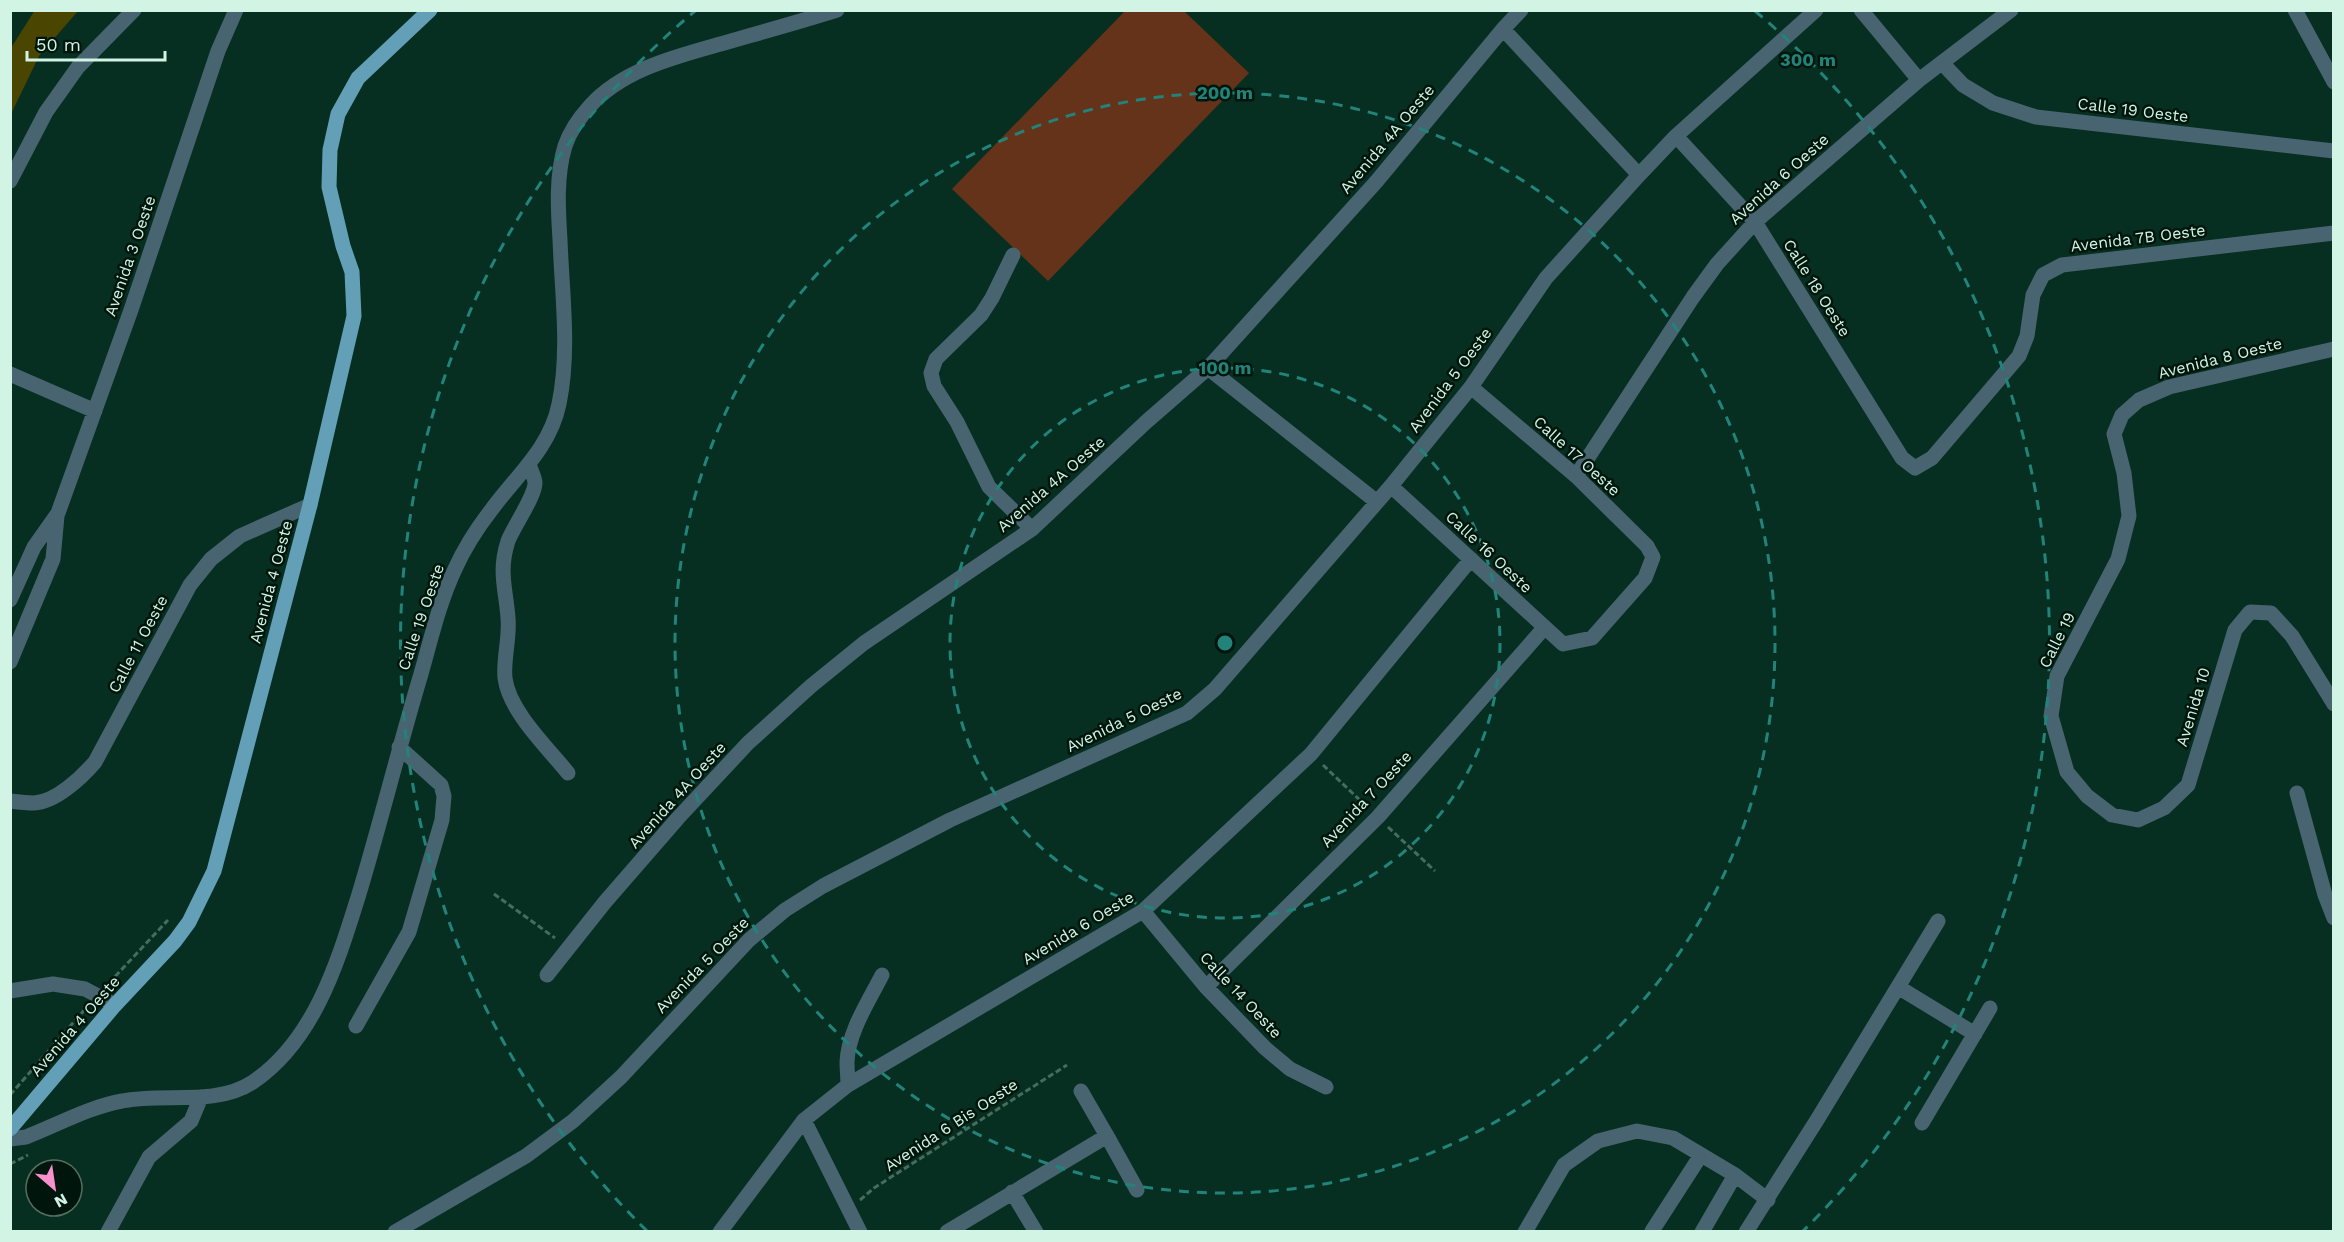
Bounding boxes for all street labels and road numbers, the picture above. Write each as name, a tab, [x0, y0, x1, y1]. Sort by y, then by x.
street label: Avenida 4A Oeste	[1336, 81, 1438, 197]
street label: Calle 19 Oeste	[2077, 94, 2189, 126]
street label: Avenida 6 Oeste	[1726, 130, 1832, 228]
street label: Avenida 3 Oeste	[100, 193, 160, 319]
street label: Avenida 7B Oeste	[2069, 220, 2207, 256]
street label: Calle 18 Oeste	[1779, 236, 1855, 340]
street label: Avenida 5 Oeste	[1404, 324, 1496, 436]
street label: Avenida 8 Oeste	[2156, 333, 2284, 383]
street label: Calle 17 Oeste	[1530, 412, 1624, 500]
street label: Avenida 4A Oeste	[993, 432, 1109, 536]
street label: Calle 16 Oeste	[1442, 507, 1536, 597]
street label: Avenida 4 Oeste	[245, 518, 297, 646]
street label: Calle 19 Oeste	[394, 561, 448, 673]
street label: Calle 11 Oeste	[104, 592, 172, 696]
street label: Calle 19	[2035, 609, 2079, 671]
street label: Avenida 10	[2172, 665, 2214, 749]
street label: Avenida 5 Oeste	[1063, 684, 1185, 756]
street label: Avenida 4A Oeste	[624, 738, 730, 852]
street label: Avenida 7 Oeste	[1316, 747, 1416, 851]
street label: Avenida 6 Oeste	[1019, 887, 1137, 969]
street label: Avenida 5 Oeste	[651, 913, 753, 1017]
street label: Calle 14 Oeste	[1196, 948, 1286, 1042]
street label: Avenida 4 Oeste	[26, 972, 124, 1080]
street label: Avenida 6 Bis Oeste	[881, 1075, 1021, 1175]

